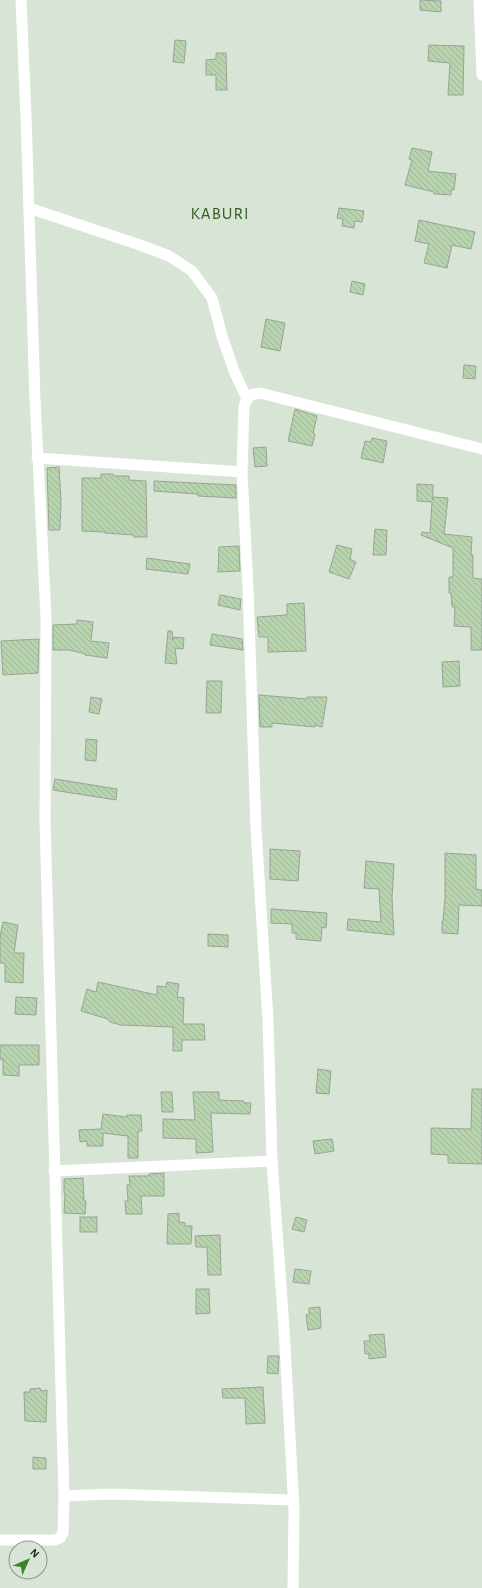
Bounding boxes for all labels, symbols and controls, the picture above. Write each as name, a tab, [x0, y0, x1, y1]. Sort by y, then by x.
district label: KABURI	[191, 205, 249, 222]
north arrow	[8, 1540, 48, 1580]
text: N	[28, 1547, 41, 1560]

